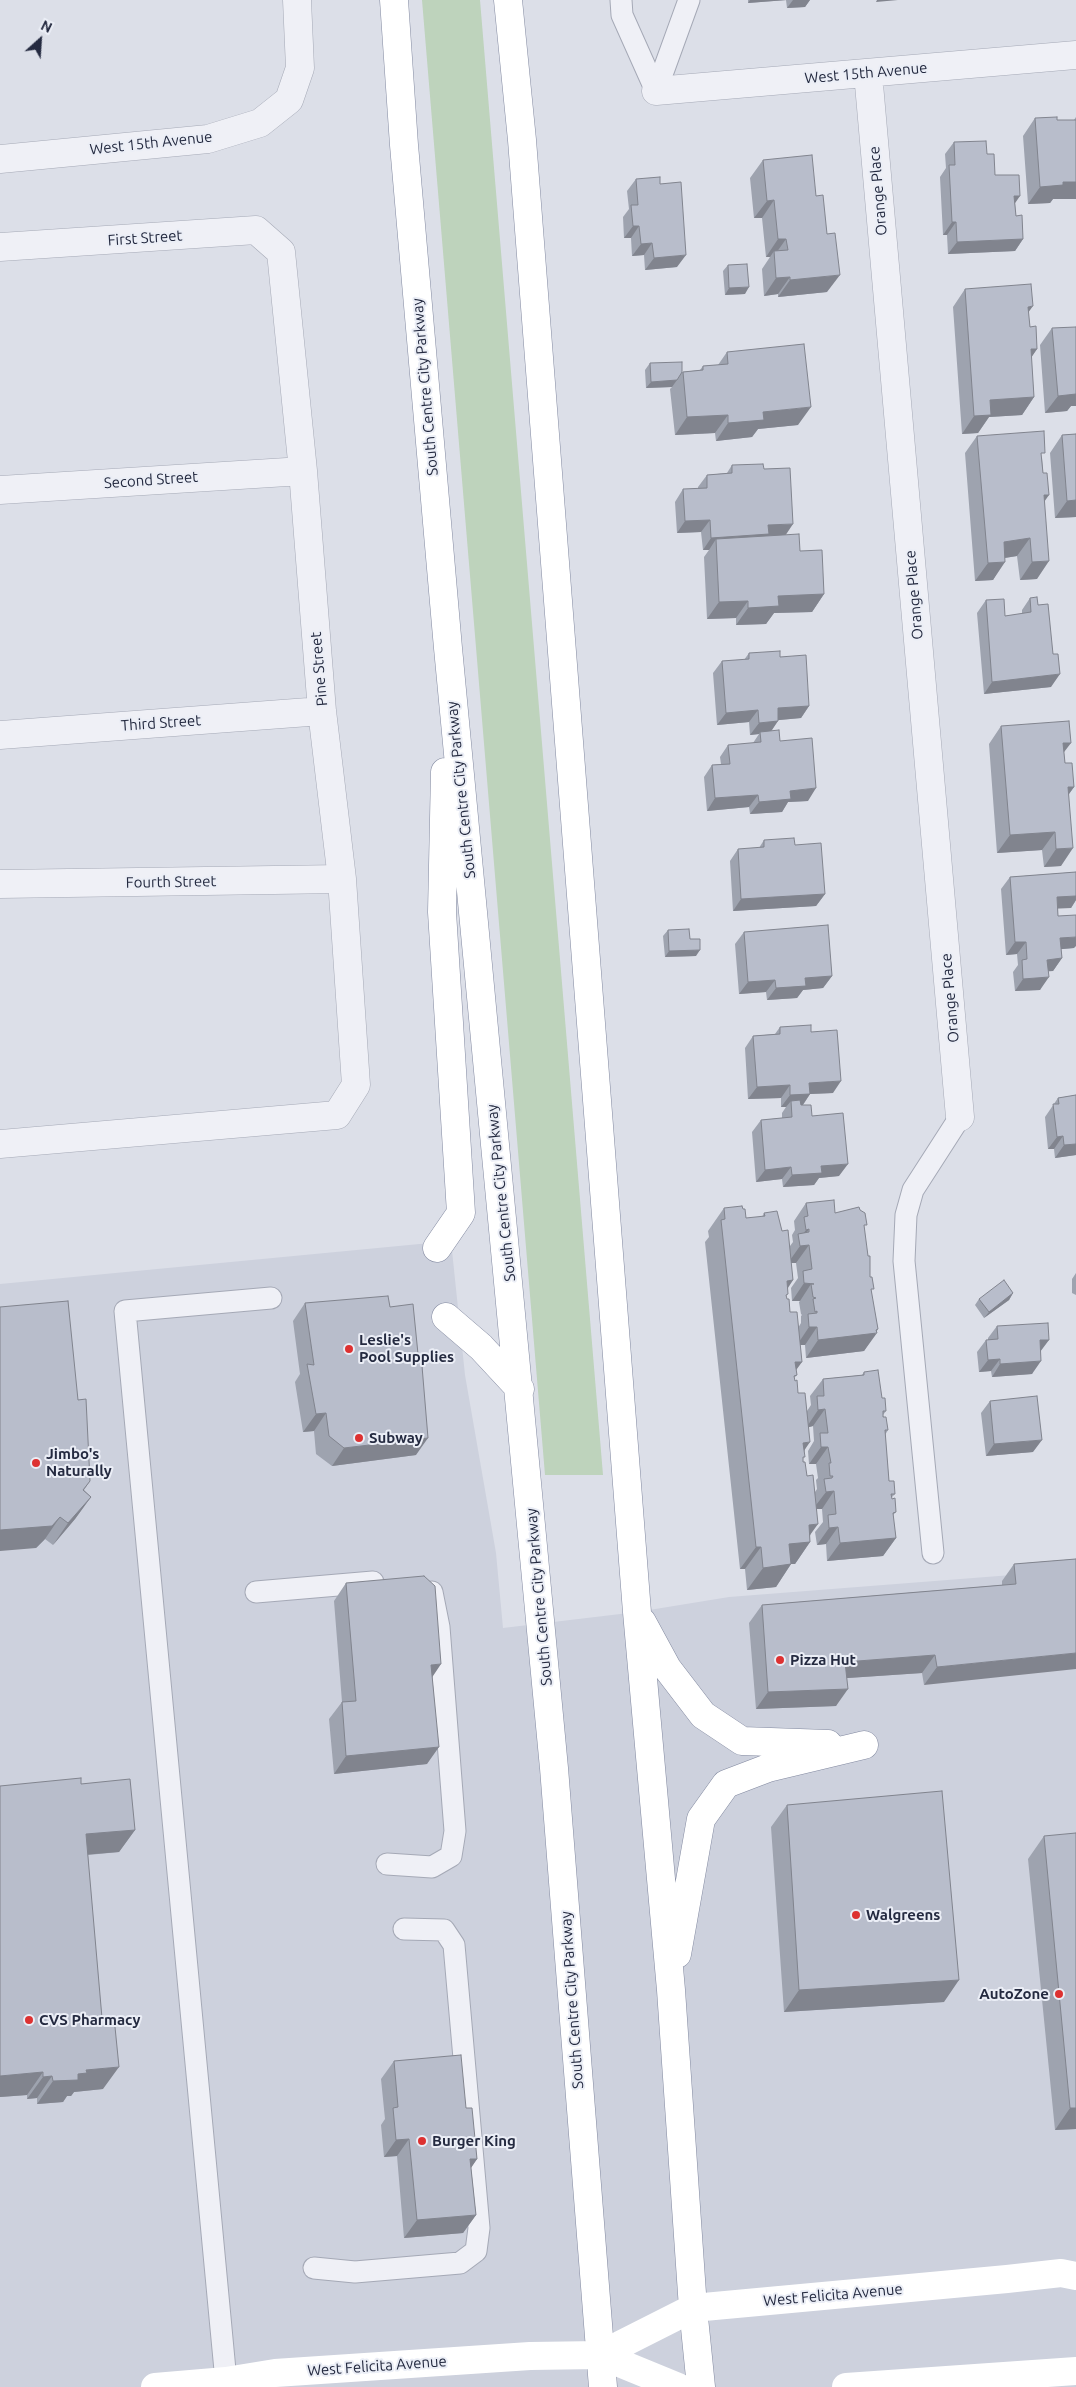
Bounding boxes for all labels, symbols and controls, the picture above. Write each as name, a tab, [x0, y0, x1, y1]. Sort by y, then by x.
north arrow	[15, 15, 65, 65]
text: N	[38, 17, 55, 36]
street label: West 15th Avenue	[804, 59, 928, 87]
street label: West 15th Avenue	[89, 128, 213, 158]
street label: Orange Place	[865, 145, 891, 237]
street label: First Street	[107, 226, 183, 250]
street label: South Centre City Parkway	[408, 297, 442, 477]
street label: Second Street	[103, 468, 199, 492]
street label: Orange Place	[901, 549, 927, 641]
street label: Pine Street	[307, 631, 331, 707]
street label: South Centre City Parkway	[443, 700, 479, 880]
street label: Third Street	[120, 711, 202, 735]
street label: Fourth Street	[126, 872, 216, 892]
street label: Orange Place	[937, 952, 963, 1044]
street label: South Centre City Parkway	[483, 1103, 519, 1283]
place label: Leslie's Pool Supplies	[359, 1331, 454, 1366]
marker: Leslie's Pool Supplies	[343, 1343, 355, 1355]
place label: Subway	[369, 1429, 423, 1447]
marker: Subway	[353, 1432, 365, 1444]
place label: Jimbo's Naturally	[46, 1445, 112, 1480]
marker: Jimbo's Naturally	[30, 1457, 42, 1469]
street label: South Centre City Parkway	[522, 1507, 556, 1687]
place label: Pizza Hut	[790, 1651, 856, 1669]
marker: Pizza Hut	[774, 1654, 786, 1666]
place label: Walgreens	[866, 1906, 940, 1924]
marker: Walgreens	[850, 1909, 862, 1921]
street label: South Centre City Parkway	[557, 1910, 587, 2090]
place label: AutoZone	[979, 1985, 1049, 2003]
marker: AutoZone	[1053, 1988, 1065, 2000]
place label: CVS Pharmacy	[39, 2011, 141, 2029]
marker: CVS Pharmacy	[23, 2014, 35, 2026]
place label: Burger King	[432, 2132, 516, 2150]
marker: Burger King	[416, 2135, 428, 2147]
street label: West Felicita Avenue	[763, 2280, 903, 2310]
street label: West Felicita Avenue	[307, 2352, 447, 2380]

